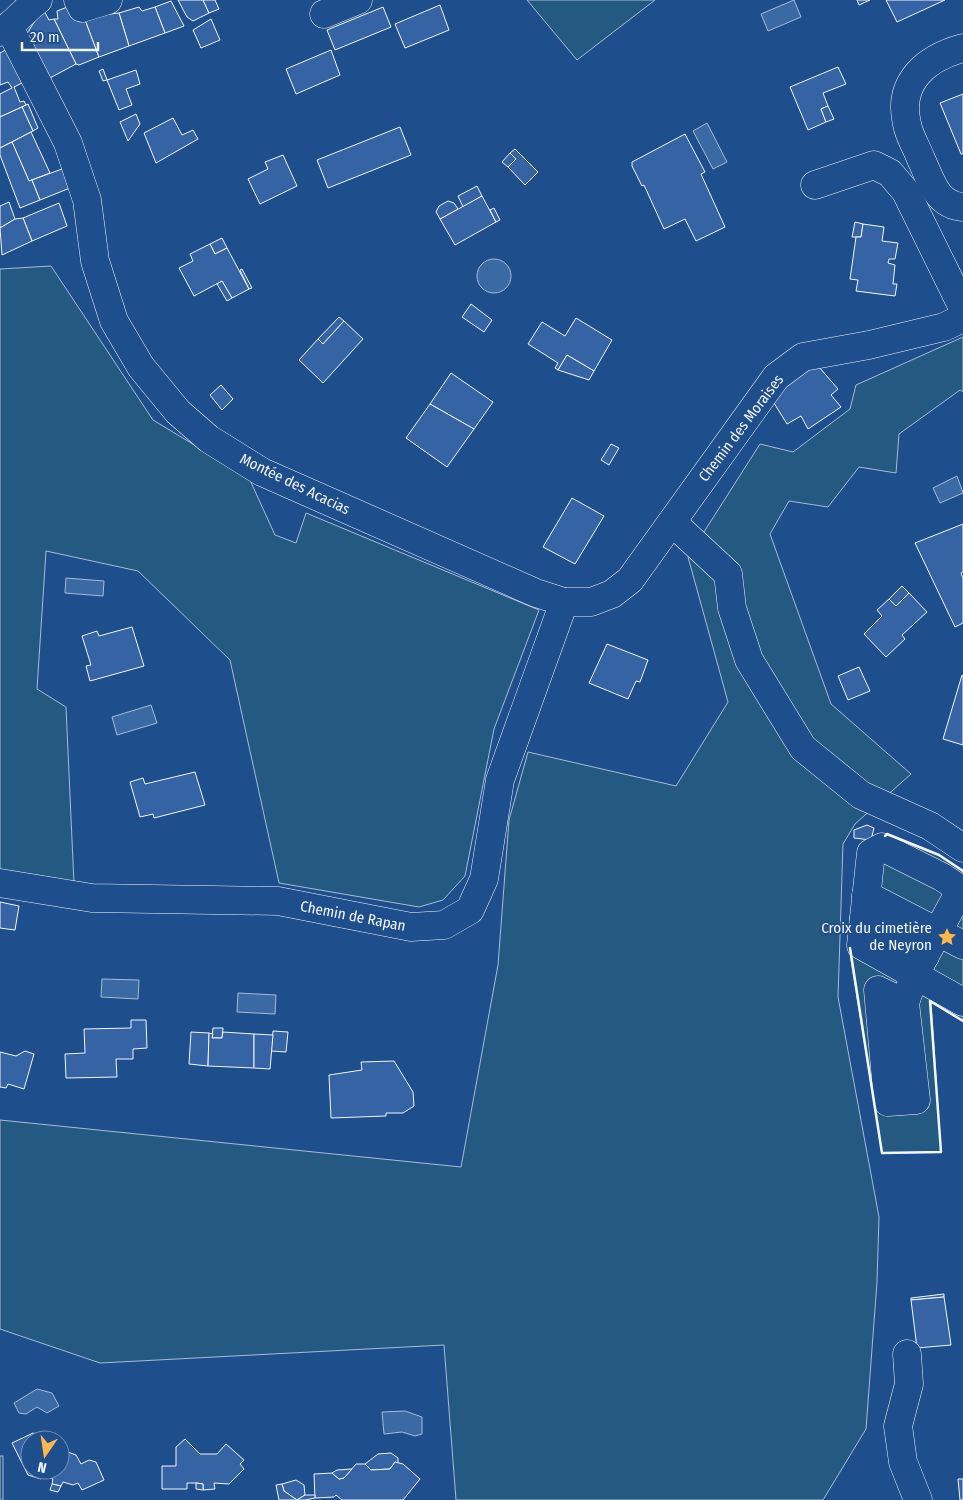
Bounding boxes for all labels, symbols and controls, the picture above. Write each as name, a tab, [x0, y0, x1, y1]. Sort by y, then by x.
scale bar	[22, 20, 99, 52]
text: 20 m	[30, 28, 60, 46]
street label: Chemin des Moraises	[695, 371, 787, 485]
street label: Montée des Acacias	[237, 450, 353, 518]
street label: Chemin de Rapan	[299, 897, 407, 935]
place label: Croix du cimetière de Neyron	[821, 919, 932, 954]
place icon: Croix du cimetière de Neyron	[936, 926, 958, 948]
north arrow	[20, 1430, 70, 1480]
text: N	[36, 1458, 48, 1476]

